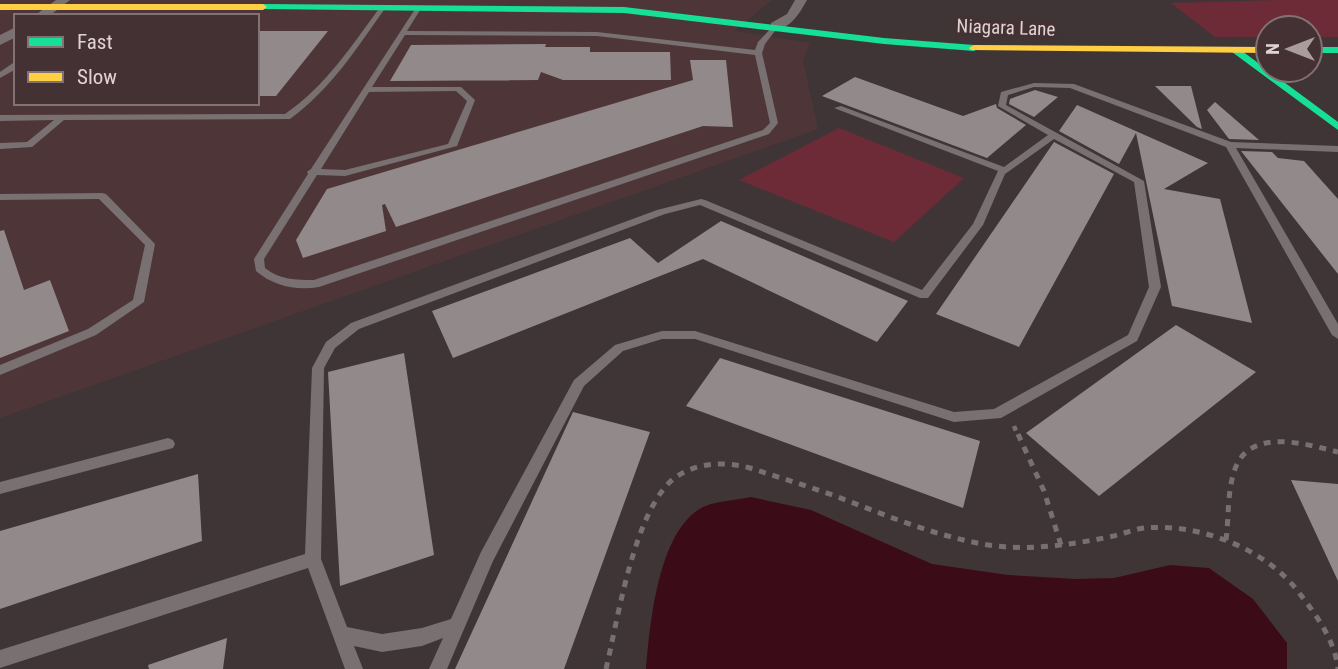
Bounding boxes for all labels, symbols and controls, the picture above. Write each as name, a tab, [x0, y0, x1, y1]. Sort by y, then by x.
legend	[14, 14, 259, 105]
street label: Niagara Lane	[956, 14, 1056, 41]
north arrow	[1254, 14, 1324, 84]
text: Fast	[77, 30, 113, 54]
text: N	[1261, 43, 1284, 55]
text: Slow	[77, 65, 117, 89]

